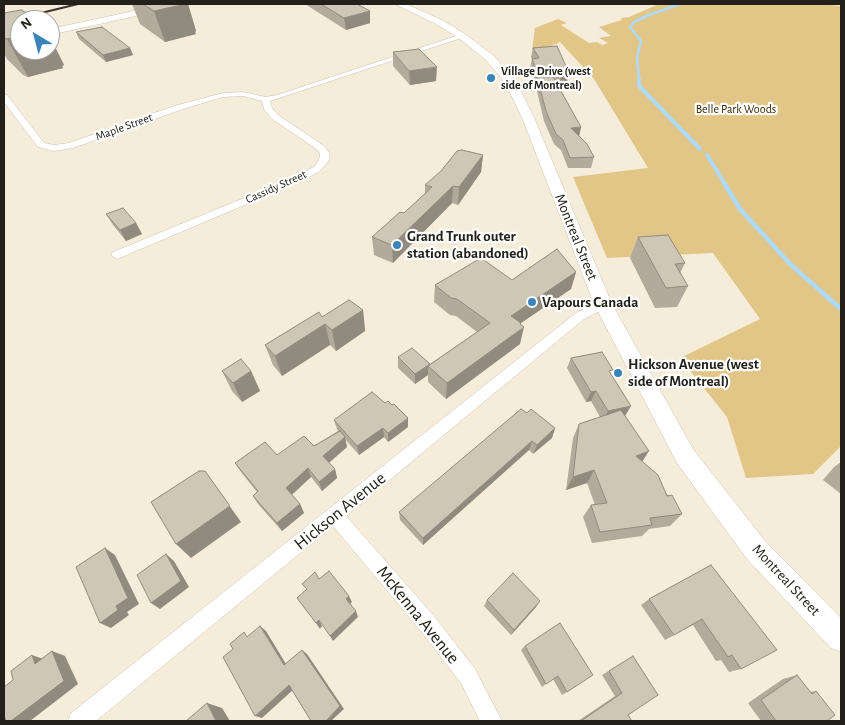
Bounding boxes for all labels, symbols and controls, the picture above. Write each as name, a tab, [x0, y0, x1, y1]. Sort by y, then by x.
north arrow	[10, 10, 60, 60]
text: N	[18, 15, 35, 32]
place label: Village Drive (west side of Montreal)	[501, 64, 591, 92]
marker: Village Drive (west side of Montreal)	[485, 72, 497, 84]
park label: Belle Park Woods	[696, 102, 776, 116]
street label: Maple Street	[93, 110, 155, 144]
street label: Cassidy Street	[243, 167, 309, 207]
street label: Montreal Street	[551, 191, 601, 283]
place label: Grand Trunk outer station (abandoned)	[407, 227, 529, 262]
marker: Grand Trunk outer station (abandoned)	[391, 239, 403, 251]
place label: Vapours Canada	[542, 293, 638, 311]
marker: Vapours Canada	[526, 296, 538, 308]
place label: Hickson Avenue (west side of Montreal)	[628, 355, 759, 390]
marker: Hickson Avenue (west side of Montreal)	[612, 367, 624, 379]
street label: Hickson Avenue	[290, 467, 390, 555]
street label: Montreal Street	[748, 540, 824, 620]
street label: McKenna Avenue	[372, 562, 464, 668]

